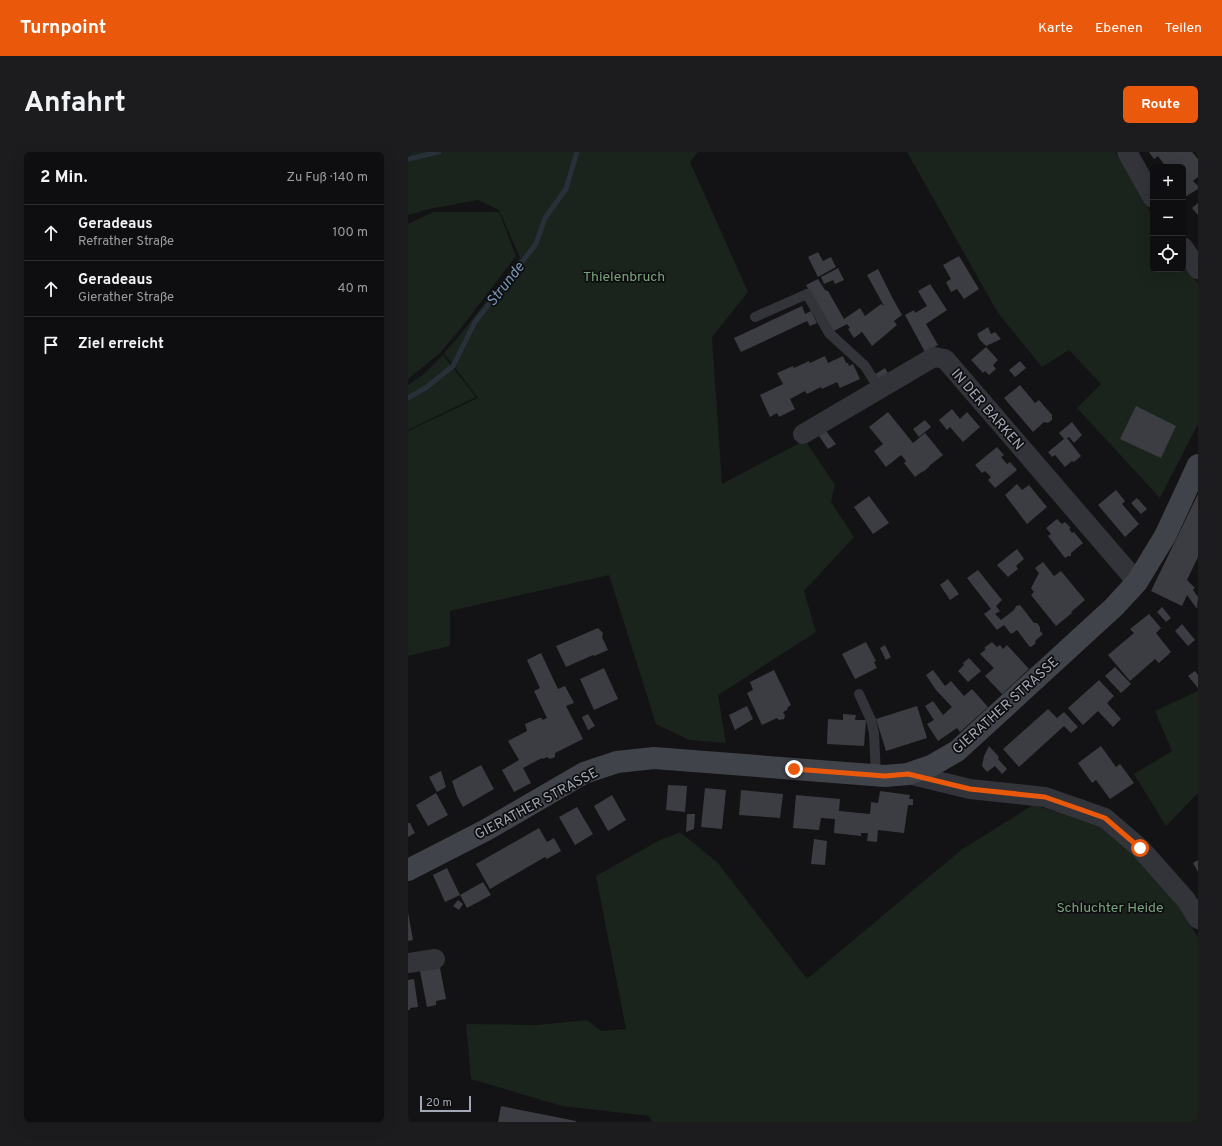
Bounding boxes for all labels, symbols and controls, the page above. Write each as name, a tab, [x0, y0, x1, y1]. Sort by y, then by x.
text: Turnpoint	[20, 16, 106, 40]
text: Karte	[1038, 20, 1073, 37]
text: Ebenen	[1095, 20, 1143, 37]
text: Teilen	[1165, 20, 1202, 37]
text: Anfahrt	[24, 86, 126, 122]
button: Route	[1123, 86, 1198, 123]
map controls	[1150, 164, 1186, 272]
button: +	[1150, 164, 1186, 200]
text: 2 Min.	[40, 167, 88, 189]
text: Zu Fuß · 140 m	[287, 170, 368, 186]
button: −	[1150, 200, 1186, 236]
text: Geradeaus	[78, 215, 153, 234]
icon: ahead	[40, 222, 62, 244]
text: 100 m	[332, 225, 368, 241]
text: Refrather Straße	[78, 234, 174, 250]
button: locate	[1150, 236, 1186, 272]
water label: Strunde	[483, 259, 530, 311]
park label: Thielenbruch	[583, 269, 665, 286]
text: Geradeaus	[78, 271, 153, 290]
icon: ahead	[40, 278, 62, 300]
text: 40 m	[338, 281, 368, 297]
text: Gierather Straße	[78, 290, 174, 306]
icon: arrive	[40, 334, 62, 356]
text: Ziel erreicht	[78, 335, 164, 354]
street label: IN DER BARKEN	[947, 366, 1027, 454]
street label: GIERATHER STRASSE	[949, 654, 1063, 758]
route end	[785, 760, 803, 778]
street label: GIERATHER STRASSE	[472, 765, 601, 844]
route start	[1131, 839, 1149, 857]
park label: Schluchter Heide	[1056, 900, 1164, 917]
scale bar	[420, 1094, 471, 1113]
text: 20 m	[426, 1096, 452, 1110]

